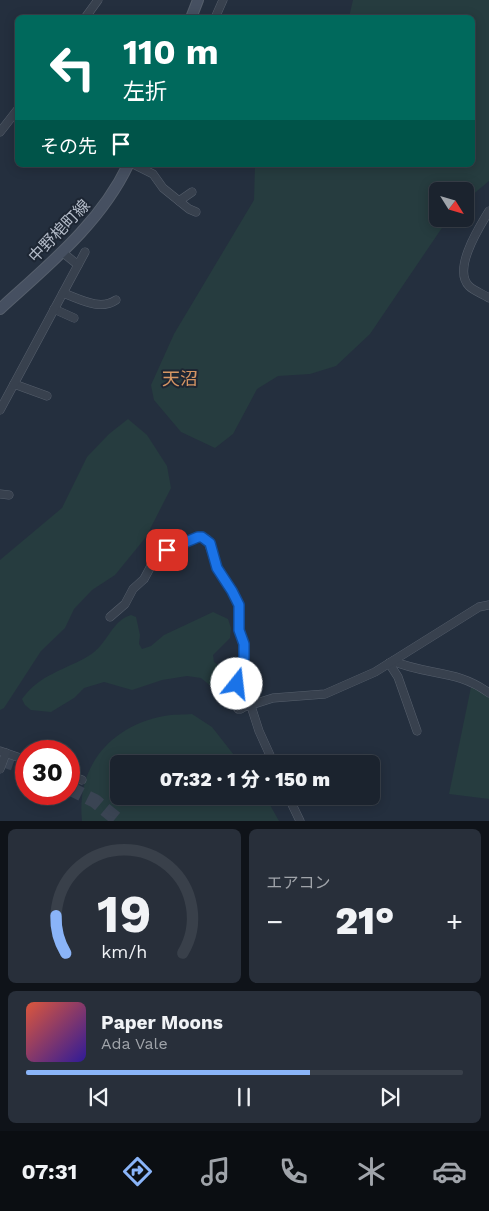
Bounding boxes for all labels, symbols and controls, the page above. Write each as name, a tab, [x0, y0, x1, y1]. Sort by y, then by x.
text: 110 m	[123, 31, 219, 73]
icon: left	[40, 35, 105, 100]
text: 左折	[123, 79, 167, 104]
icon: arrive	[107, 130, 135, 158]
text: その先	[40, 135, 97, 158]
north arrow	[429, 182, 474, 228]
map controls	[429, 182, 474, 227]
street label: 中野梍町線	[24, 196, 94, 266]
district label: 天沼	[162, 368, 198, 389]
pin	[146, 529, 188, 571]
icon: arrive	[153, 536, 181, 564]
position arrow	[210, 657, 262, 709]
speed limit sign: 30	[15, 740, 80, 805]
text: 07:32 · 1 分 · 150 m	[160, 768, 330, 791]
text: エアコン	[267, 873, 331, 892]
text: 19	[97, 884, 151, 945]
text: 21°	[335, 899, 394, 943]
text: −	[267, 905, 283, 938]
text: +	[446, 905, 463, 938]
text: km/h	[101, 941, 147, 962]
text: Paper Moons	[101, 1011, 223, 1034]
text: Ada Vale	[101, 1034, 168, 1053]
icon: previous	[85, 1083, 113, 1111]
icon: pause	[230, 1083, 258, 1111]
icon: next	[376, 1083, 404, 1111]
icon: directions	[120, 1154, 155, 1189]
icon: music	[198, 1154, 233, 1189]
icon: phone	[276, 1154, 311, 1189]
icon: climate	[354, 1154, 389, 1189]
icon: car	[432, 1154, 467, 1189]
text: 07:31	[22, 1159, 77, 1184]

